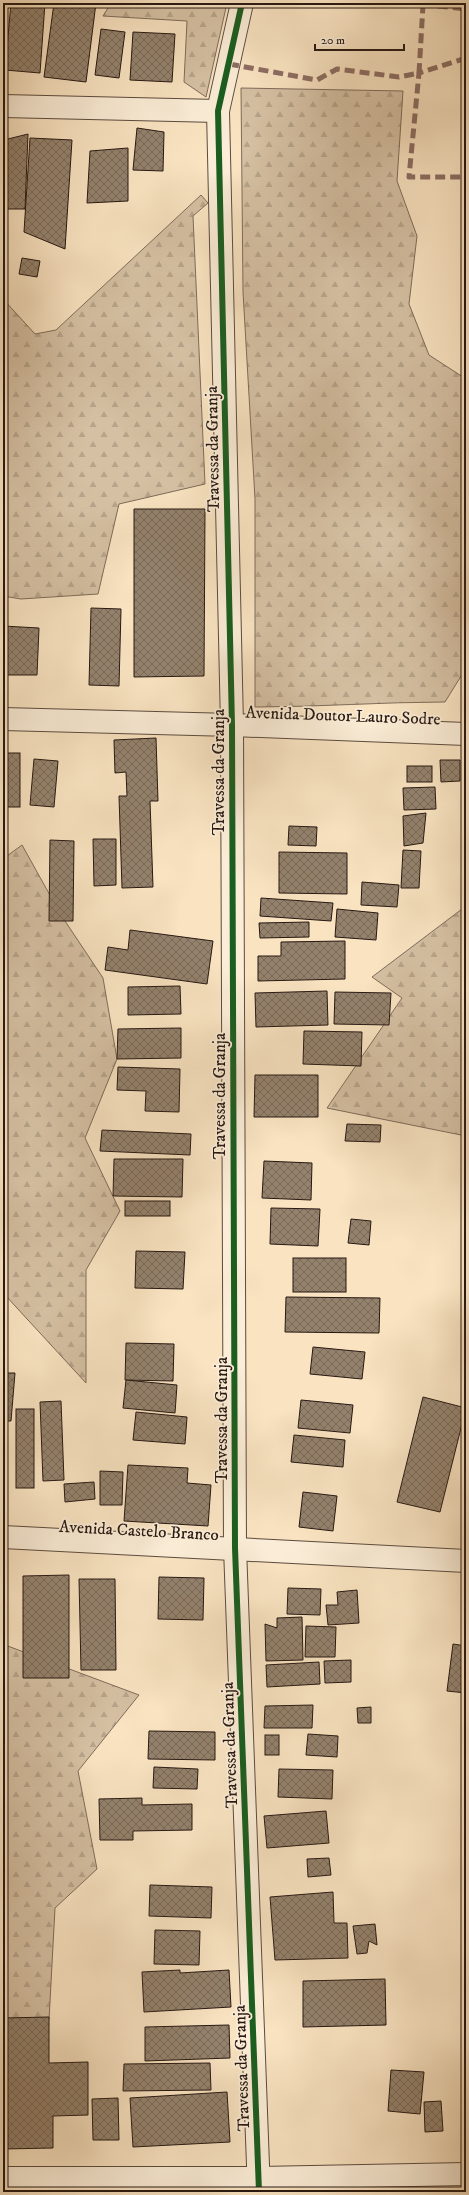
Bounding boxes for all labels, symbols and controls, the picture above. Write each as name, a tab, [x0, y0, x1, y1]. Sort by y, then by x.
scale bar	[315, 26, 404, 52]
text: 20 m	[321, 33, 345, 48]
street label: Travessa da Granja	[201, 385, 225, 512]
street label: Avenida Doutor Lauro Sodre	[245, 702, 441, 730]
street label: Travessa da Granja	[208, 708, 230, 835]
street label: Travessa da Granja	[209, 1032, 231, 1159]
street label: Travessa da Granja	[211, 1356, 233, 1483]
street label: Avenida Castelo Branco	[59, 1516, 219, 1546]
street label: Travessa da Granja	[217, 1681, 243, 1808]
street label: Travessa da Granja	[229, 2004, 255, 2131]

